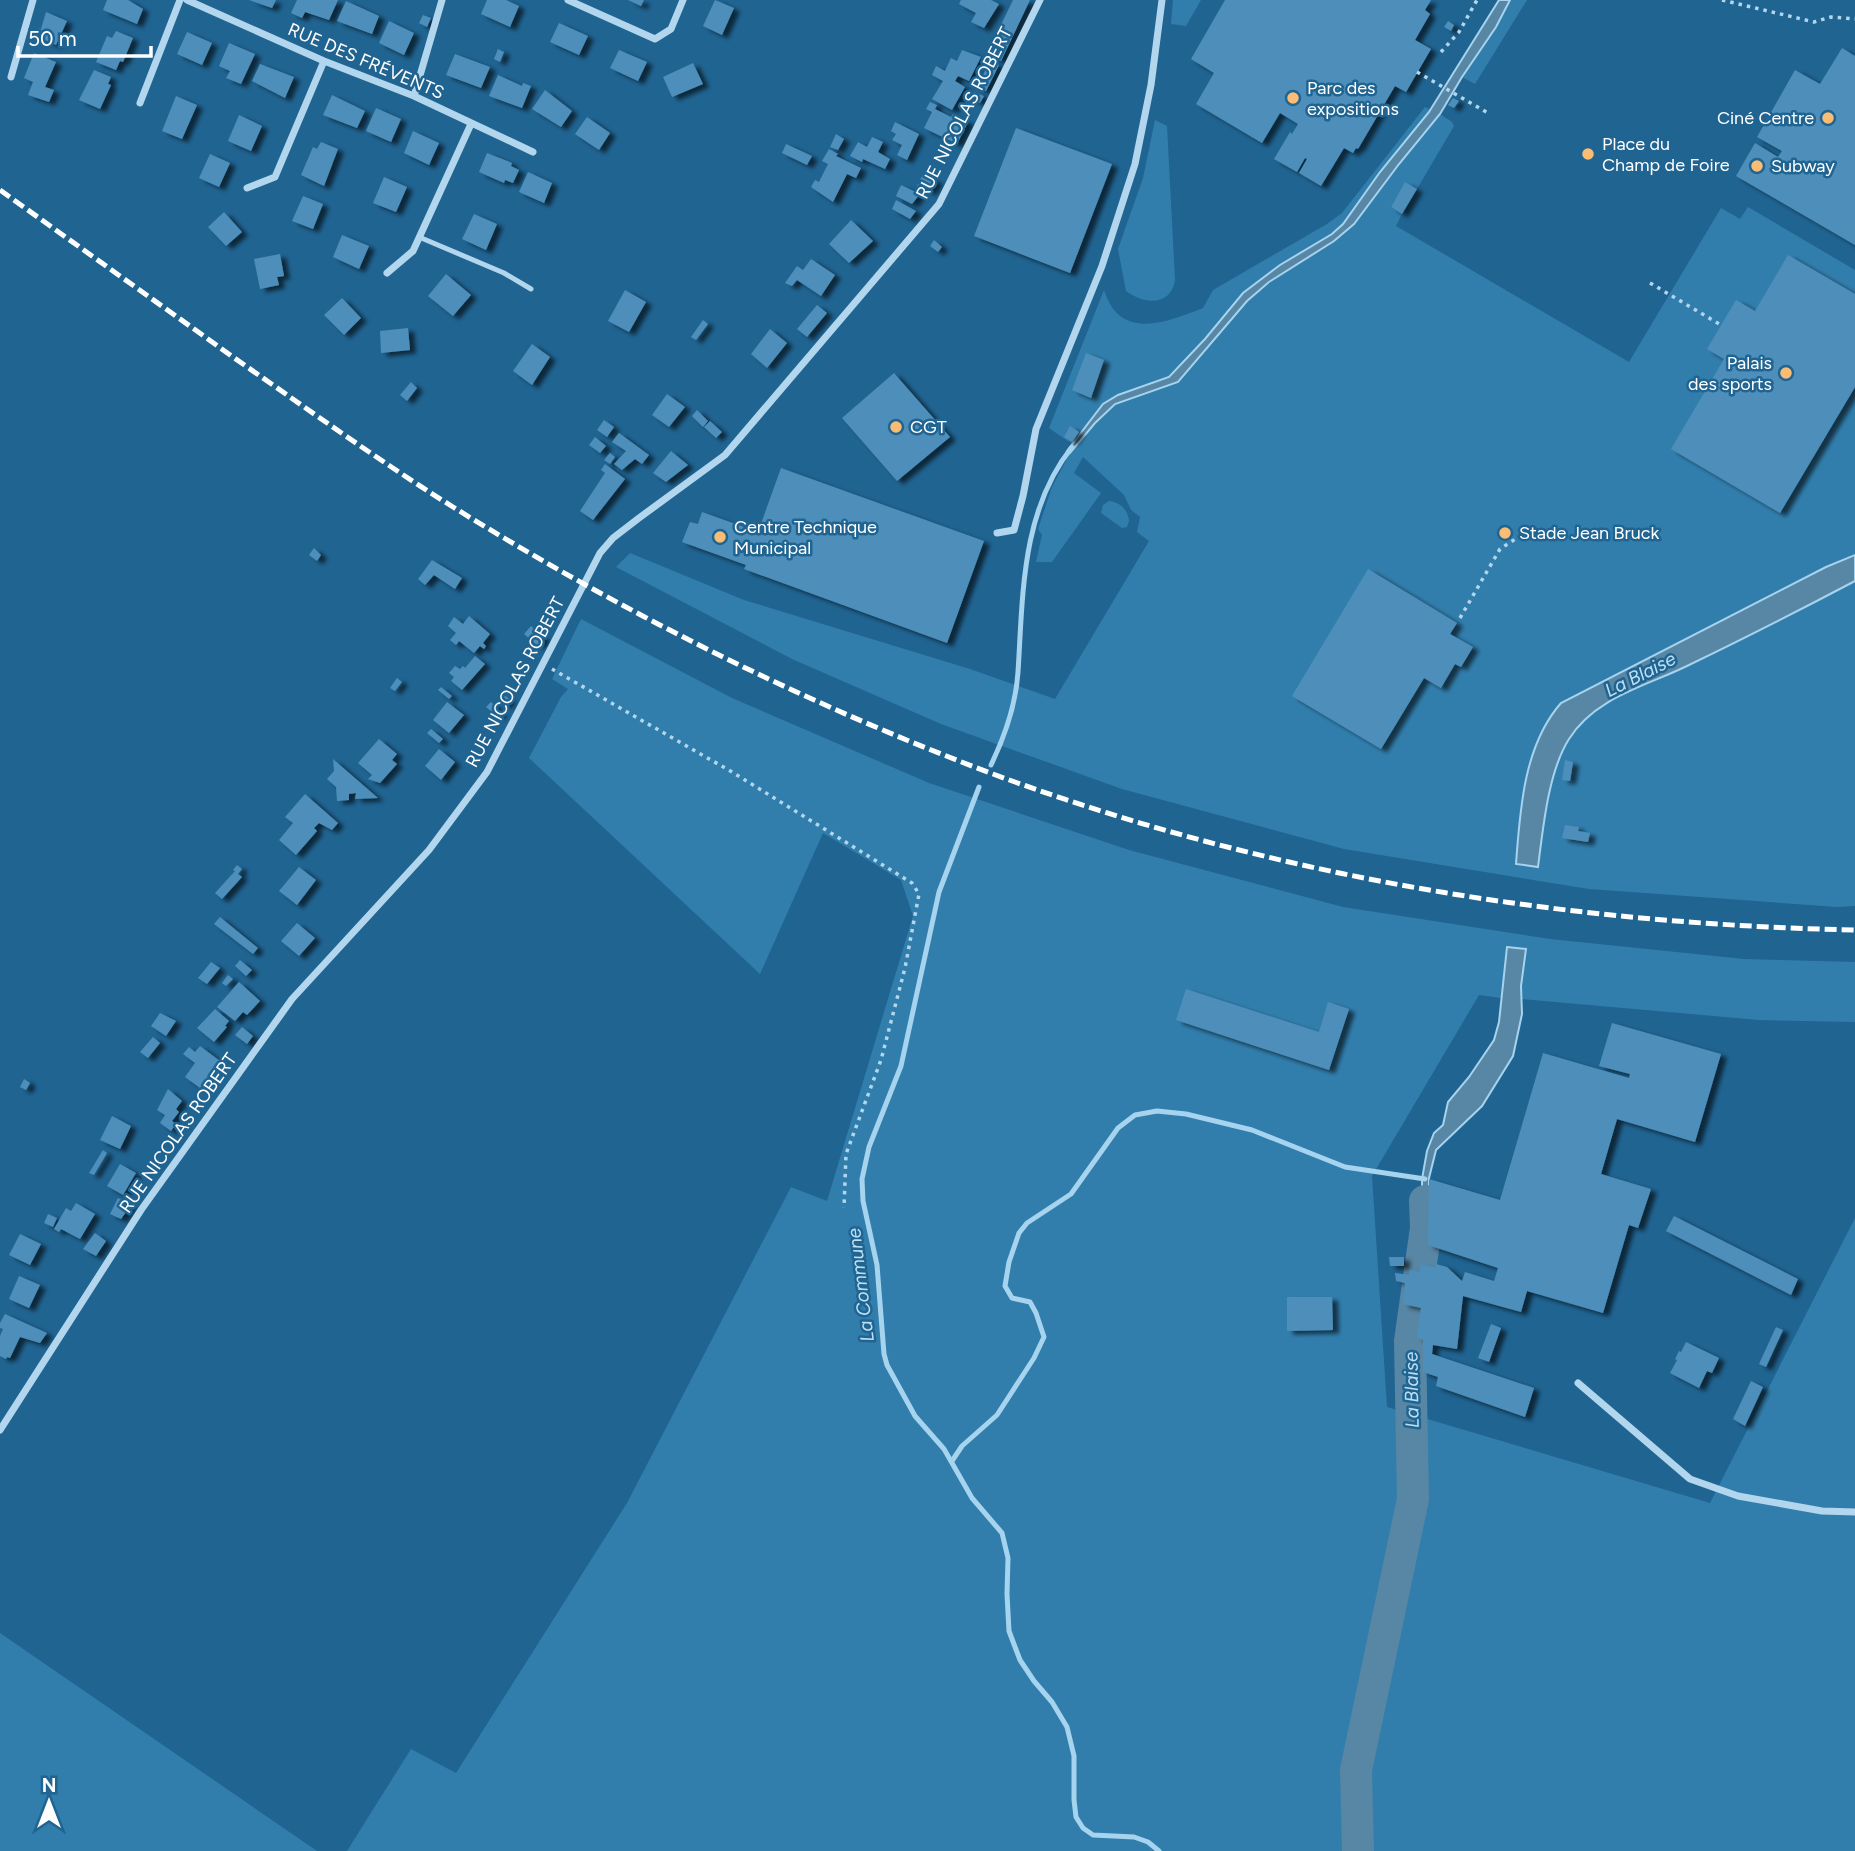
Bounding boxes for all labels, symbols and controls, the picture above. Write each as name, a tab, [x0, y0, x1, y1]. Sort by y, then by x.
scale bar	[18, 14, 150, 58]
street label: RUE DES FRÉVENTS	[285, 18, 447, 104]
street label: RUE NICOLAS ROBERT	[911, 23, 1017, 203]
text: 50 m	[28, 26, 77, 51]
place label: Parc des expositions	[1307, 77, 1399, 120]
marker: Parc des expositions	[1285, 90, 1301, 106]
place label: Ciné Centre	[1717, 107, 1814, 129]
marker: Ciné Centre	[1820, 110, 1836, 126]
place label: Place du Champ de Foire	[1602, 133, 1730, 176]
marker: Place du Champ de Foire	[1580, 146, 1596, 162]
place label: Subway	[1771, 155, 1835, 177]
marker: Subway	[1749, 158, 1765, 174]
place label: Palais des sports	[1688, 352, 1772, 395]
marker: Palais des sports	[1778, 365, 1794, 381]
place label: CGT	[910, 416, 947, 438]
marker: CGT	[888, 419, 904, 435]
place label: Centre Technique Municipal	[734, 516, 877, 559]
place label: Stade Jean Bruck	[1519, 522, 1659, 544]
marker: Stade Jean Bruck	[1497, 525, 1513, 541]
marker: Centre Technique Municipal	[712, 529, 728, 545]
street label: RUE NICOLAS ROBERT	[461, 593, 569, 771]
water label: La Blaise	[1601, 647, 1680, 702]
street label: RUE NICOLAS ROBERT	[115, 1049, 242, 1217]
water label: La Commune	[842, 1226, 879, 1343]
water label: La Blaise	[1399, 1351, 1424, 1428]
north arrow	[14, 1767, 84, 1837]
text: N	[42, 1774, 56, 1797]

